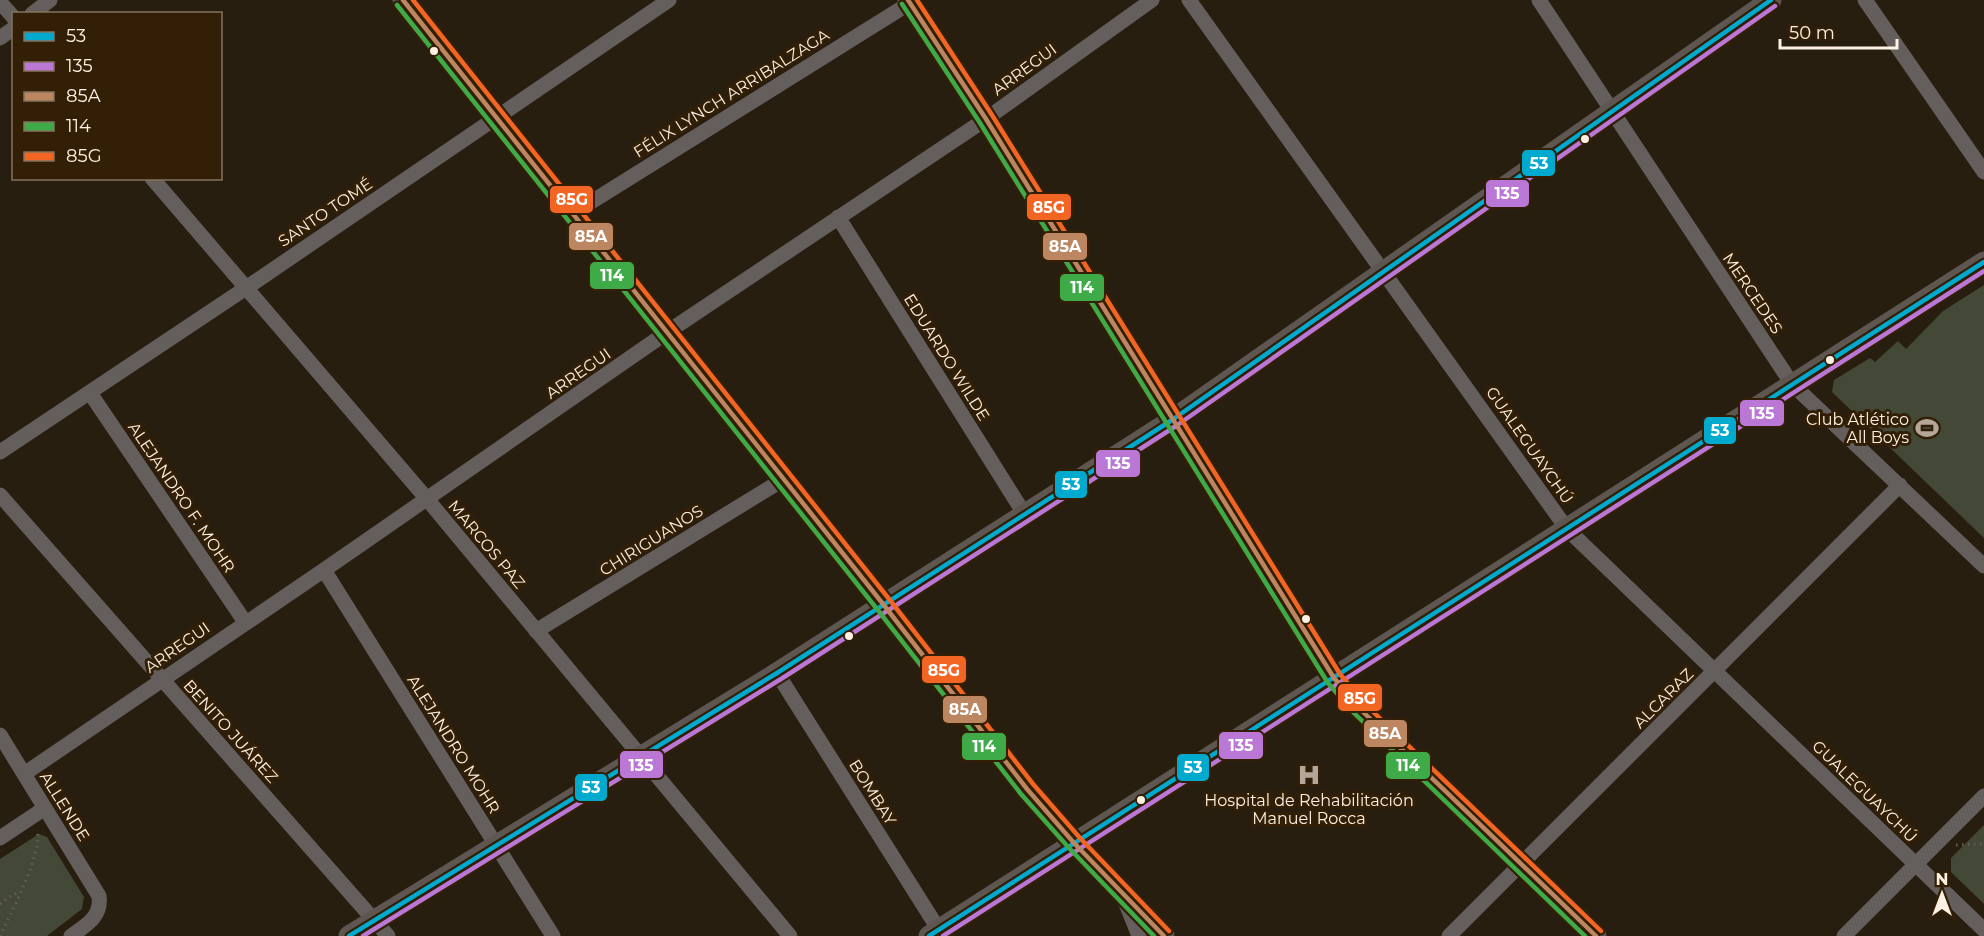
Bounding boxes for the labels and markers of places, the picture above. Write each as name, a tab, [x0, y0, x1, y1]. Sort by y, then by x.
unlabelled marker	[428, 45, 440, 57]
unlabelled marker	[1579, 133, 1591, 145]
unlabelled marker	[1824, 354, 1836, 366]
place label: Club Atlético All Boys	[1806, 410, 1909, 447]
sports icon: Club Atlético All Boys	[1914, 415, 1940, 441]
unlabelled marker	[1300, 613, 1312, 625]
unlabelled marker	[843, 630, 855, 642]
hospital icon: Hospital de Rehabilitación Manuel Rocca	[1296, 762, 1322, 788]
place label: Hospital de Rehabilitación Manuel Rocca	[1204, 791, 1414, 828]
unlabelled marker	[1135, 794, 1147, 806]

